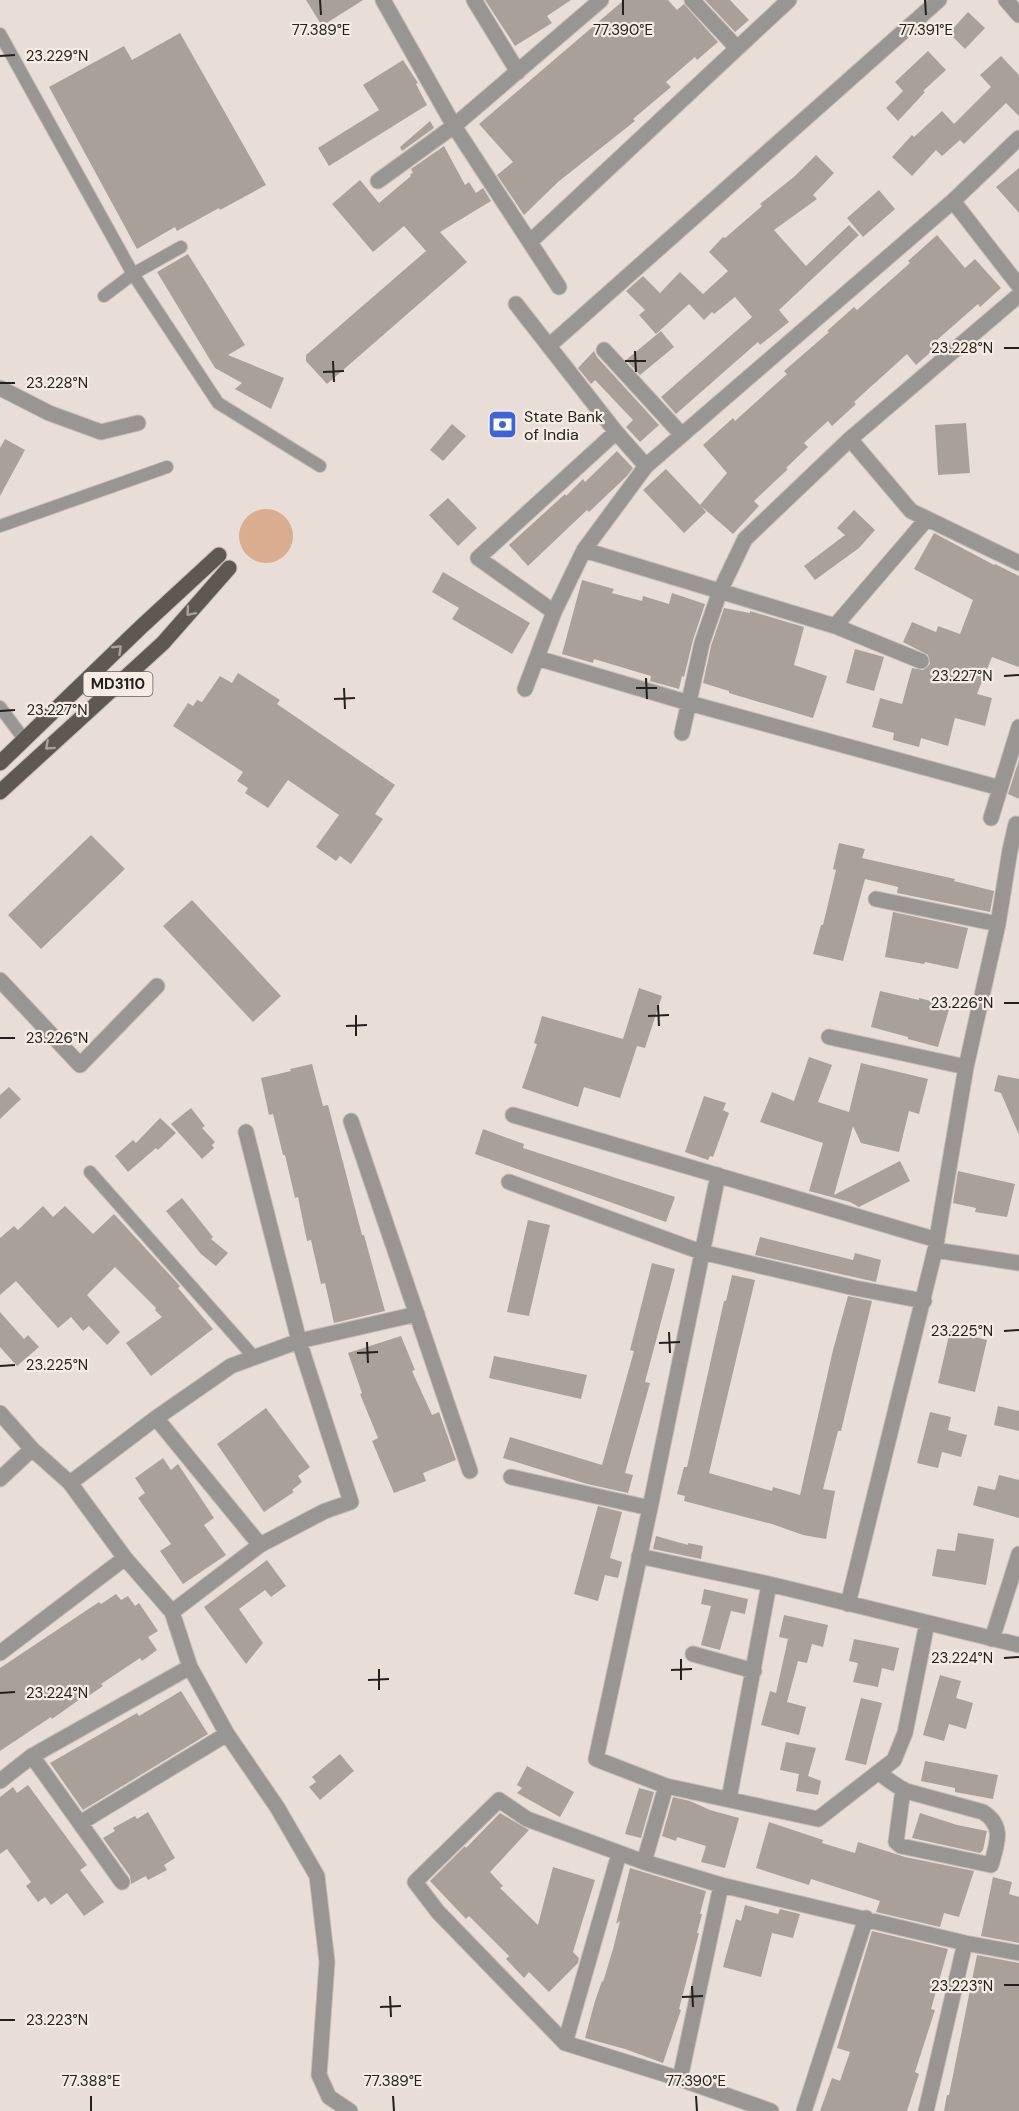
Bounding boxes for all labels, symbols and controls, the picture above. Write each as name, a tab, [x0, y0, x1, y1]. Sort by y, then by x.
text: 77.389°E	[292, 20, 350, 40]
text: 77.390°E	[593, 20, 653, 40]
text: 77.391°E	[899, 20, 953, 40]
text: 23.229°N	[26, 46, 88, 66]
text: 23.228°N	[931, 338, 993, 358]
text: 23.228°N	[26, 373, 88, 393]
place label: State Bank of India	[524, 406, 603, 445]
bank icon: State Bank of India	[487, 409, 519, 441]
one-way arrow	[186, 605, 197, 616]
one-way arrow	[111, 645, 121, 656]
text: 23.227°N	[931, 666, 993, 686]
road number: MD3110	[84, 672, 152, 696]
text: 23.227°N	[26, 700, 88, 720]
one-way arrow	[45, 739, 55, 750]
text: 23.226°N	[931, 993, 993, 1013]
text: 23.226°N	[26, 1028, 88, 1048]
text: 23.225°N	[931, 1321, 993, 1341]
text: 23.225°N	[26, 1355, 88, 1375]
text: 23.224°N	[931, 1648, 993, 1668]
text: 23.224°N	[26, 1683, 88, 1703]
text: 23.223°N	[931, 1976, 993, 1996]
text: 23.223°N	[26, 2010, 88, 2030]
text: 77.388°E	[62, 2071, 120, 2091]
text: 77.389°E	[364, 2071, 422, 2091]
text: 77.390°E	[666, 2071, 726, 2091]

